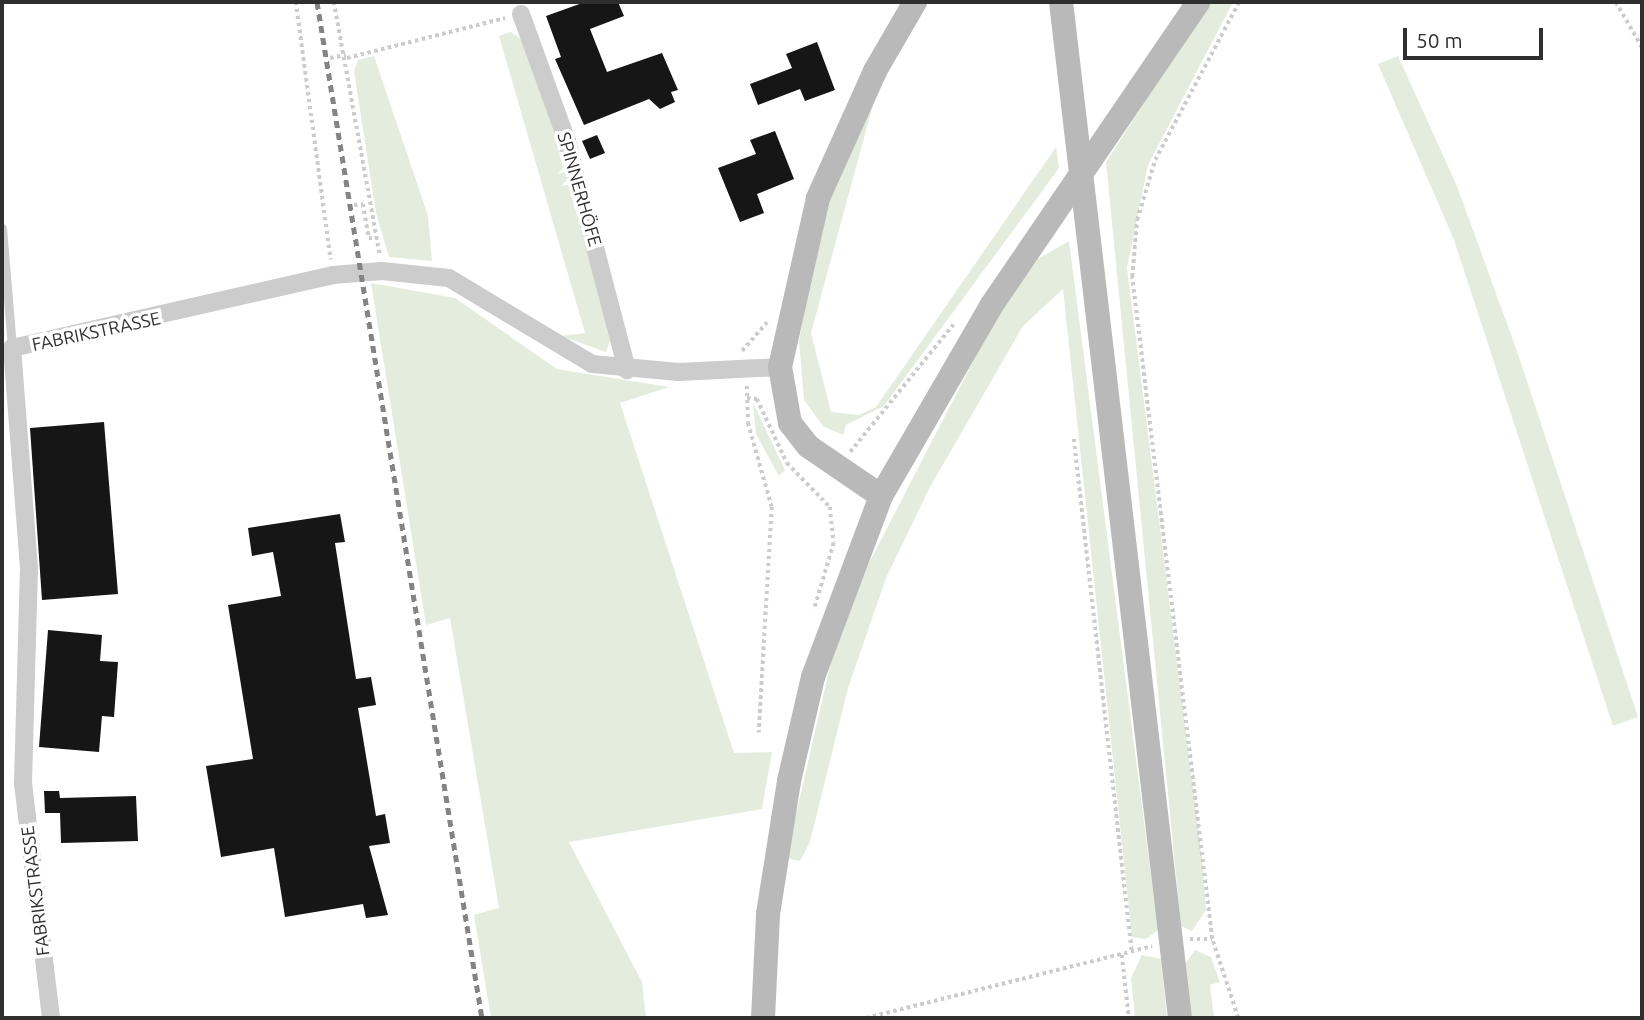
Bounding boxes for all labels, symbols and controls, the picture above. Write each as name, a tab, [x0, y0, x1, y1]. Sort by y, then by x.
scale bar	[1406, 14, 1546, 58]
text: 50 m	[1416, 28, 1463, 52]
street label: SPINNERHÖFE	[553, 129, 607, 249]
street label: FABRIKSTRASSE	[30, 307, 162, 355]
street label: FABRIKSTRASSE	[16, 825, 54, 957]

